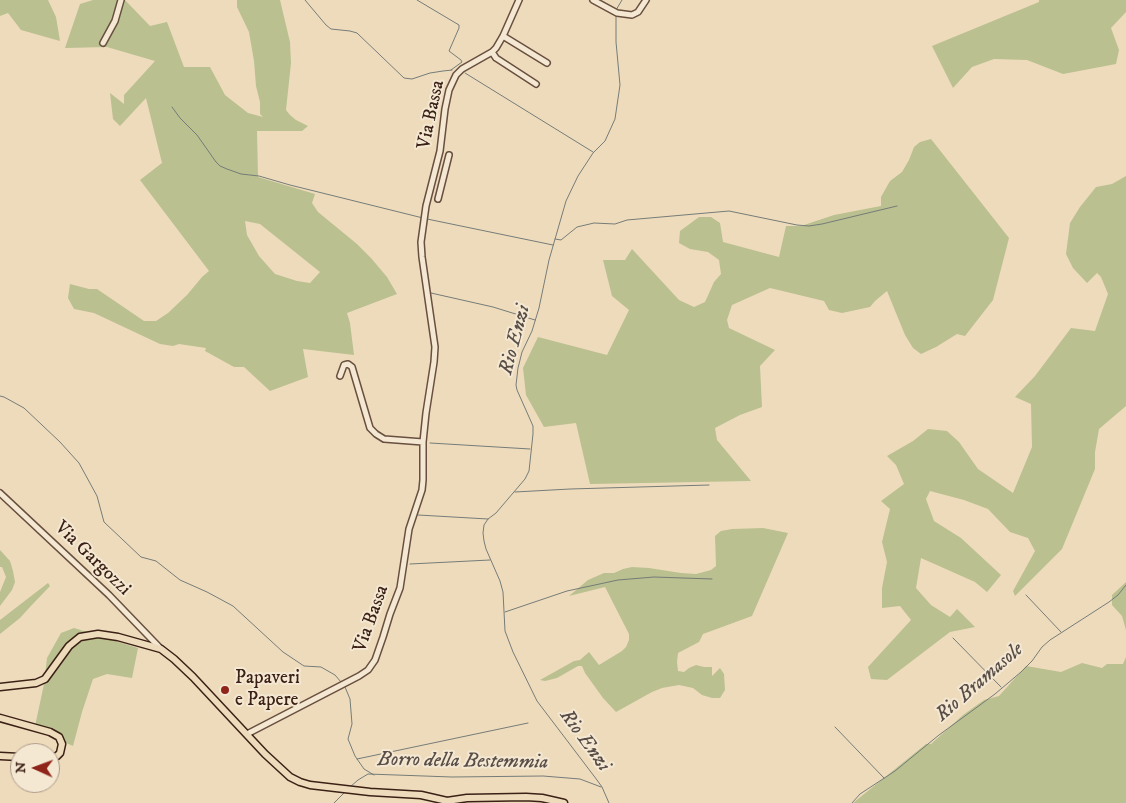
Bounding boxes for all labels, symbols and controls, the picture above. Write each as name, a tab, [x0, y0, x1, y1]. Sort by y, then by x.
street label: Via Bassa	[414, 79, 450, 151]
water label: Rio Enzi	[495, 303, 537, 377]
street label: Via Gargozzi	[49, 517, 135, 601]
street label: Via Bassa	[349, 582, 395, 656]
water label: Rio Bramasole	[931, 638, 1029, 728]
place label: Papaveri e Papere	[235, 668, 300, 712]
marker: Papaveri e Papere	[219, 684, 231, 696]
water label: Rio Enzi	[553, 705, 615, 777]
north arrow	[10, 743, 60, 793]
water label: Borro della Bestemmia	[377, 749, 549, 775]
text: N	[12, 761, 30, 774]

